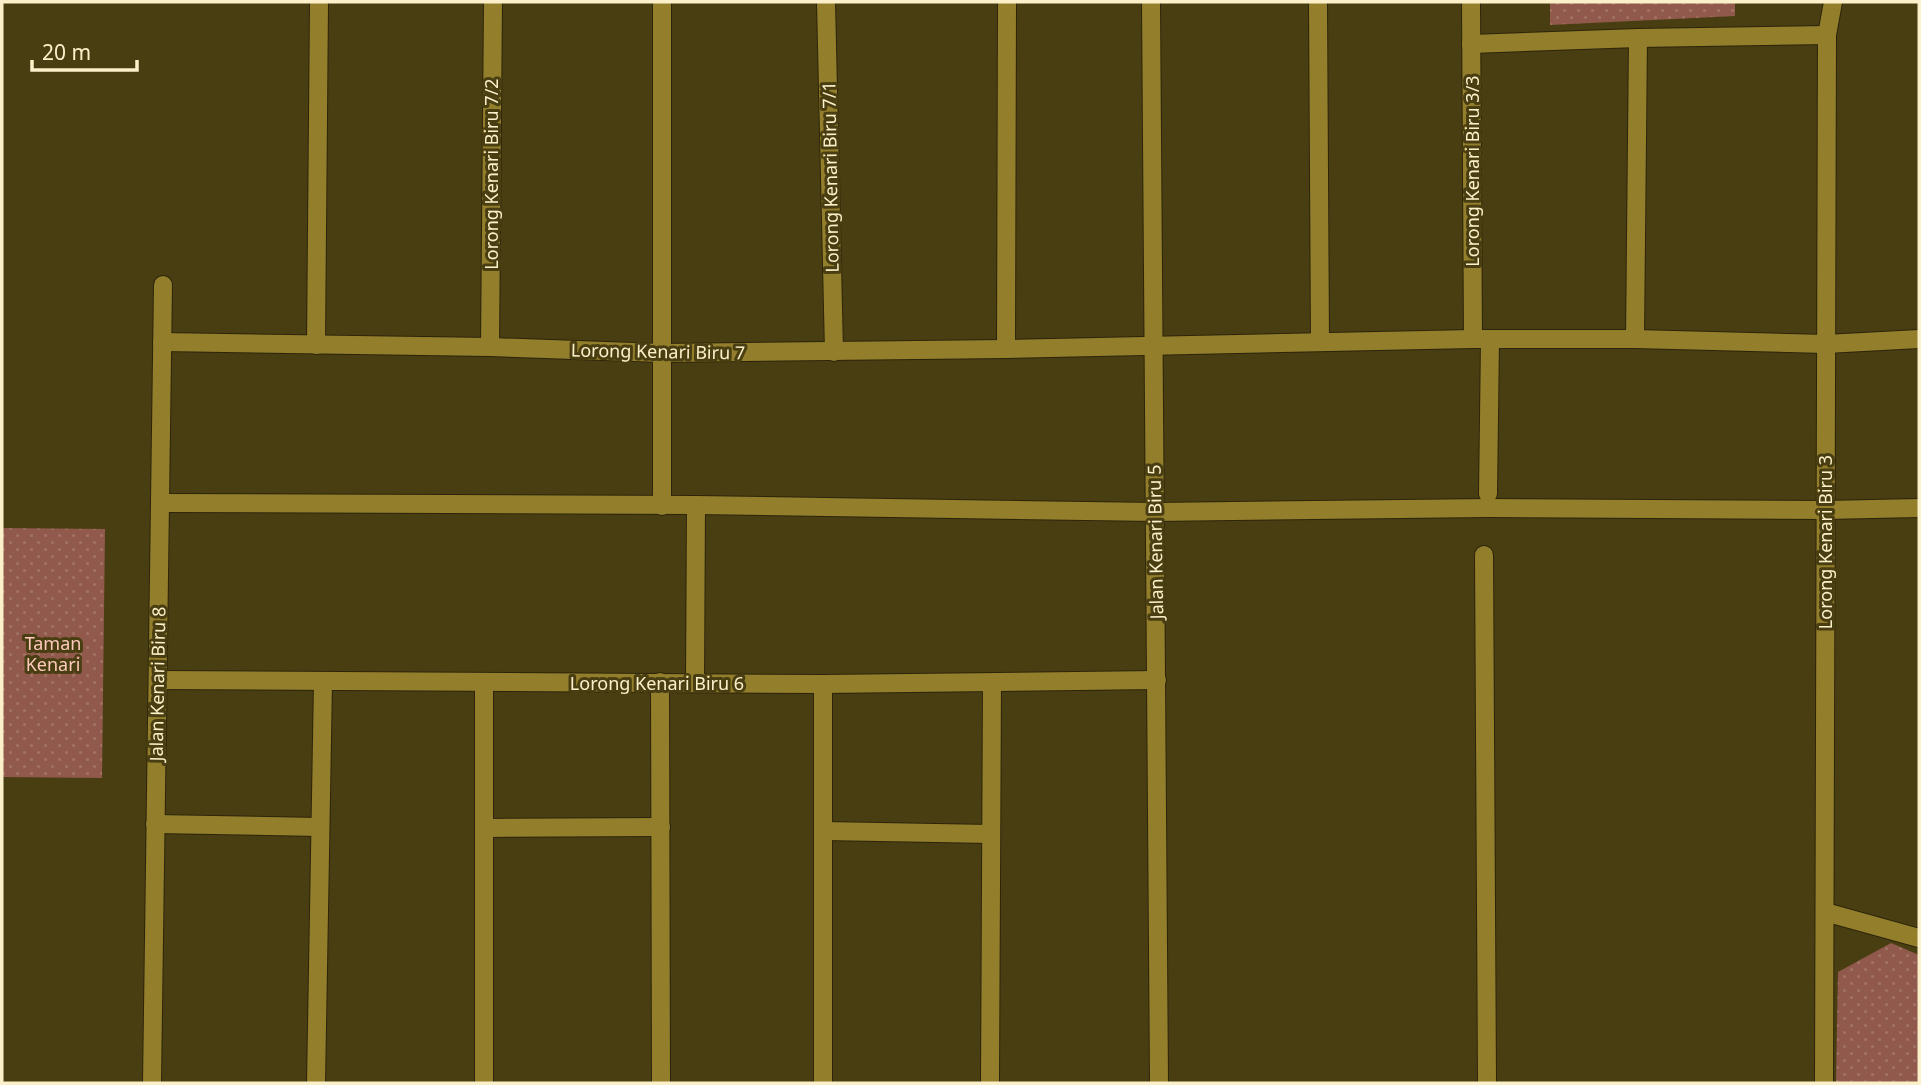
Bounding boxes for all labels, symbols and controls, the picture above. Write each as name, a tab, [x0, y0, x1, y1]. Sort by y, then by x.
scale bar	[32, 28, 136, 72]
text: 20 m	[42, 38, 91, 66]
street label: Lorong Kenari Biru 3/3	[1460, 75, 1484, 267]
street label: Lorong Kenari Biru 7/2	[479, 78, 503, 270]
street label: Lorong Kenari Biru 7/1	[816, 81, 844, 273]
street label: Lorong Kenari Biru 7	[571, 337, 745, 365]
street label: Lorong Kenari Biru 3	[1813, 455, 1837, 629]
street label: Jalan Kenari Biru 5	[1142, 464, 1168, 622]
street label: Jalan Kenari Biru 8	[144, 606, 170, 764]
park label: Taman Kenari	[25, 631, 81, 676]
street label: Lorong Kenari Biru 6	[570, 671, 744, 695]

